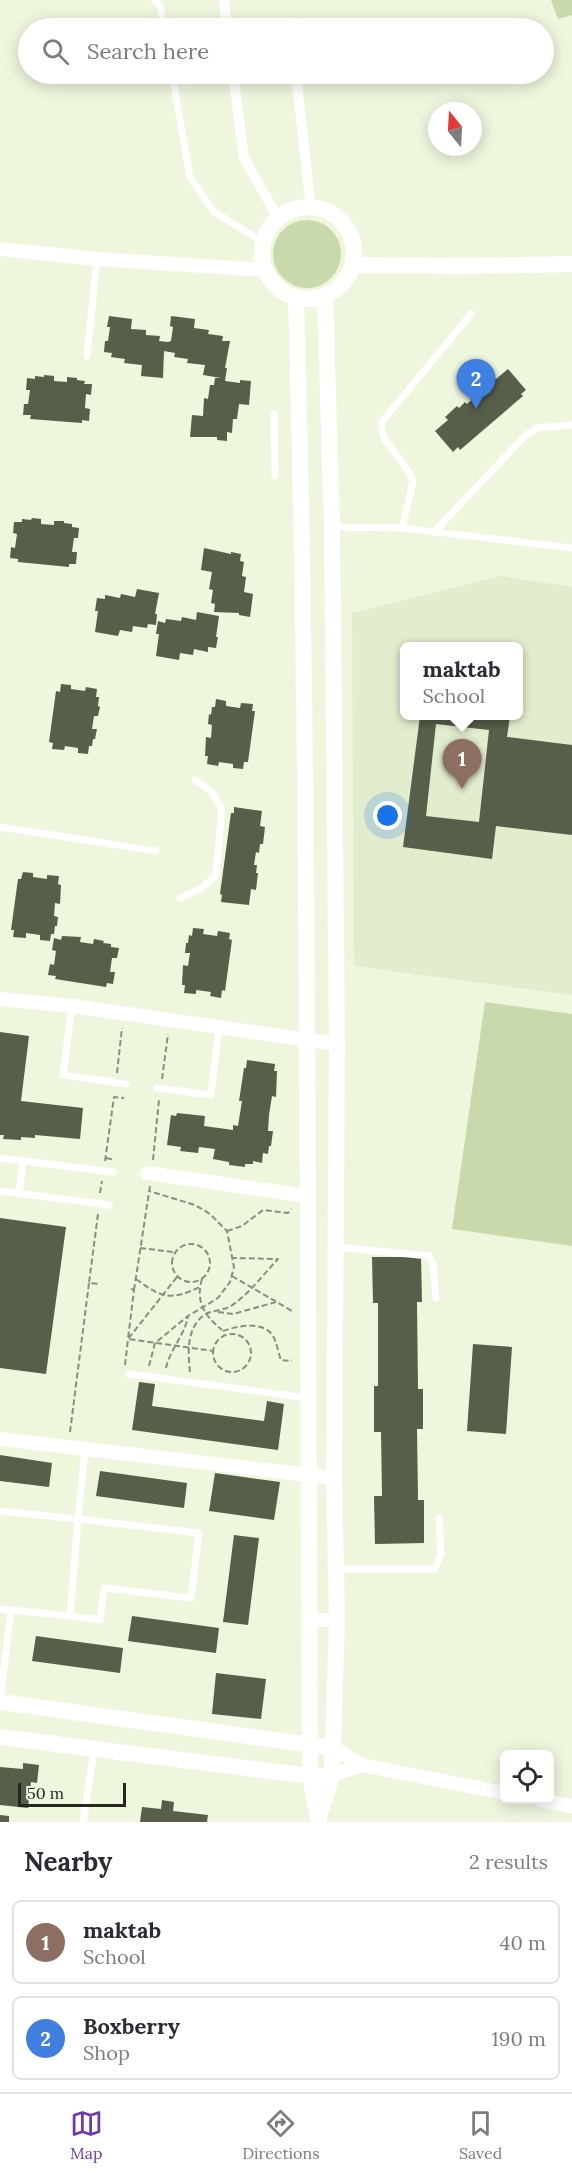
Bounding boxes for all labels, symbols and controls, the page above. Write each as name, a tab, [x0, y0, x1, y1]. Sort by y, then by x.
search box	[18, 18, 554, 84]
icon: search	[39, 35, 72, 68]
text: Search here	[87, 37, 209, 65]
north arrow	[428, 102, 482, 156]
pin: 2	[456, 360, 496, 409]
popup	[400, 642, 523, 720]
text: maktab	[422, 655, 501, 683]
text: School	[422, 683, 485, 708]
pin: 1	[442, 740, 482, 789]
your location	[373, 801, 402, 830]
map controls	[500, 1750, 554, 1804]
button: locate	[500, 1750, 554, 1804]
scale bar	[18, 1780, 126, 1808]
text: 50 m	[27, 1783, 64, 1803]
text: Nearby	[24, 1845, 112, 1878]
text: 2 results	[469, 1849, 548, 1874]
text: maktab	[83, 1916, 161, 1944]
text: 1	[41, 1930, 50, 1955]
text: 40 m	[500, 1930, 546, 1955]
text: School	[83, 1944, 146, 1969]
text: Boxberry	[83, 2012, 180, 2040]
text: 2	[40, 2026, 51, 2051]
text: 190 m	[492, 2026, 546, 2051]
text: Shop	[83, 2040, 130, 2065]
tab: Map	[70, 2107, 103, 2163]
tab: Directions	[242, 2107, 320, 2163]
tab: Saved	[459, 2107, 502, 2163]

